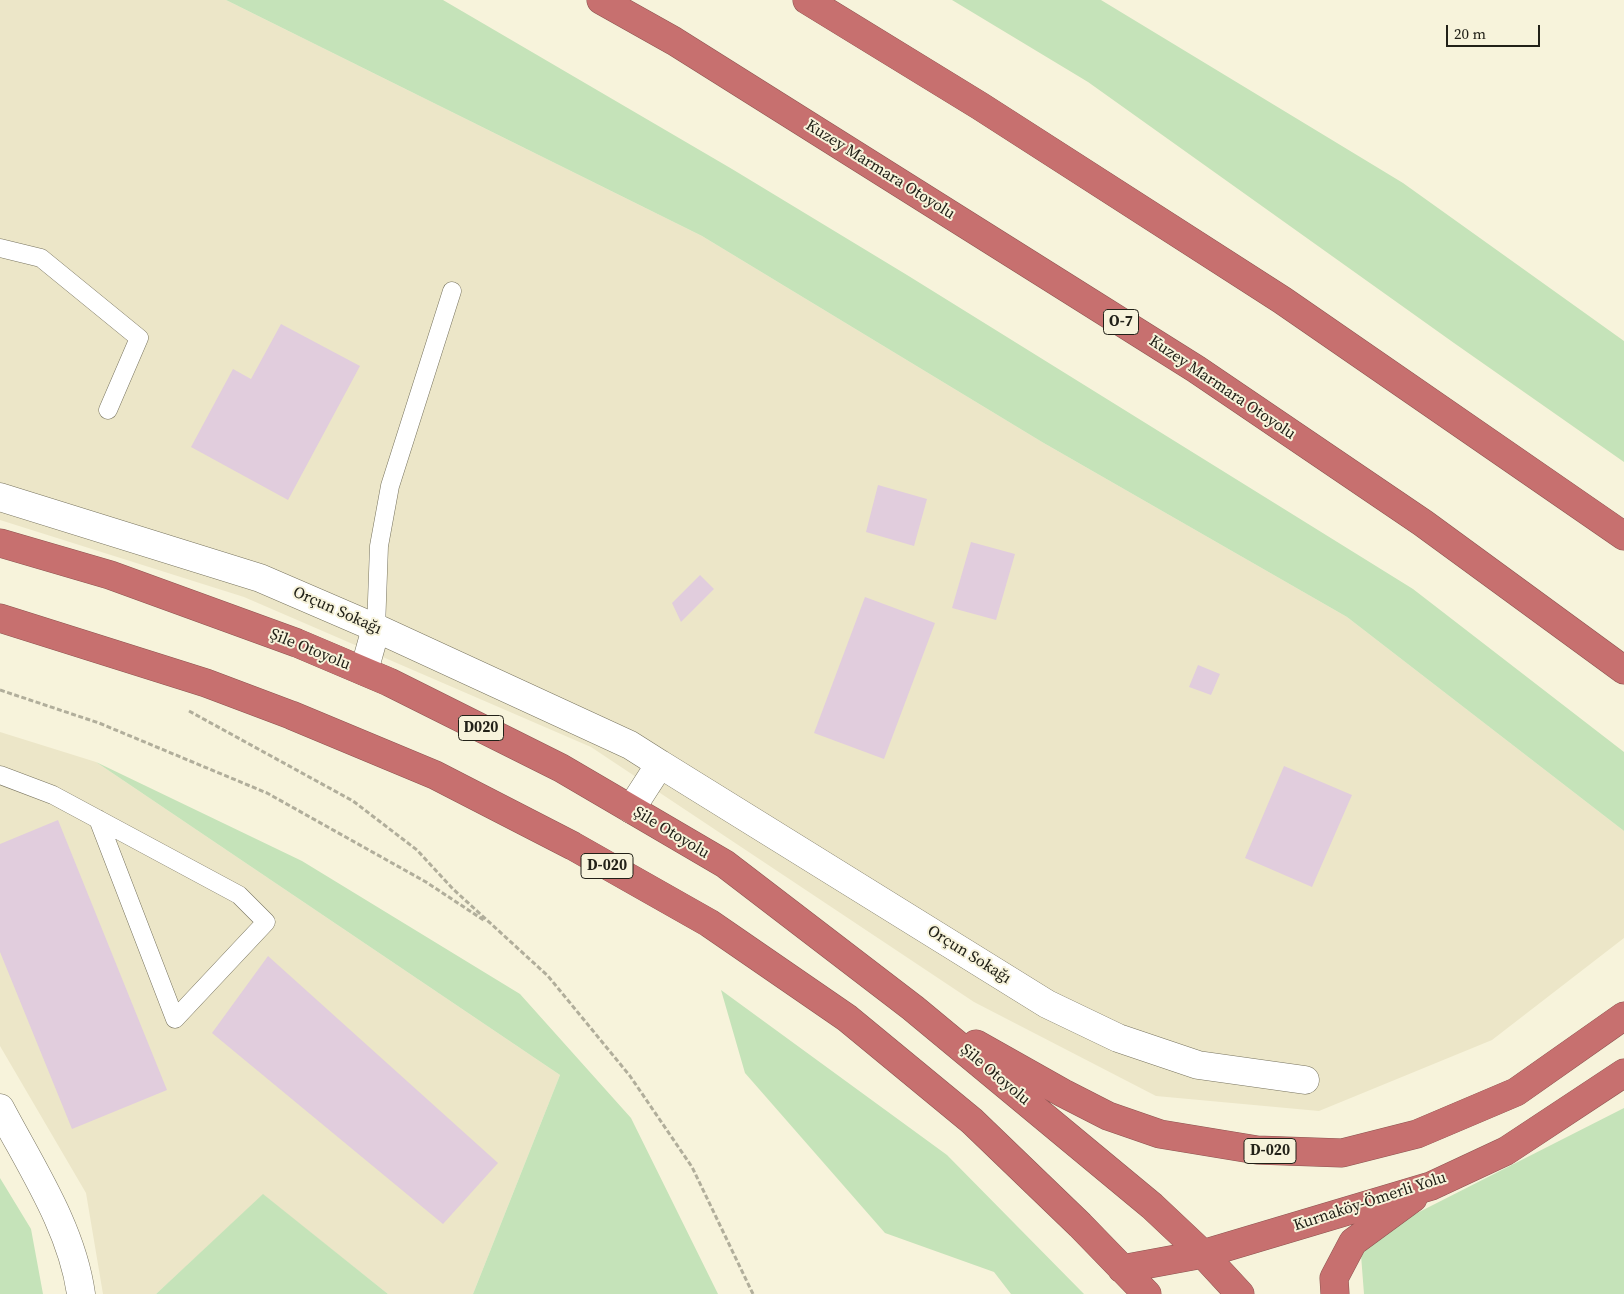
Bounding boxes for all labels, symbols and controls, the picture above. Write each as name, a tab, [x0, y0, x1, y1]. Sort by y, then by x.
scale bar	[1449, 15, 1543, 47]
text: 20 m	[1454, 23, 1486, 44]
street label: Kuzey Marmara Otoyolu	[802, 116, 958, 224]
road number: O-7	[1104, 310, 1138, 334]
street label: Kuzey Marmara Otoyolu	[1145, 332, 1299, 444]
street label: Orçun Sokağı	[290, 583, 384, 639]
street label: Şile Otoyolu	[267, 625, 353, 675]
road number: D020	[458, 716, 504, 740]
street label: Şile Otoyolu	[630, 803, 712, 863]
road number: D-020	[581, 854, 633, 878]
street label: Orçun Sokağı	[924, 922, 1014, 988]
street label: Şile Otoyolu	[956, 1040, 1034, 1110]
road number: D-020	[1244, 1138, 1296, 1164]
street label: Kurnaköy-Ömerli Yolu	[1291, 1168, 1449, 1236]

